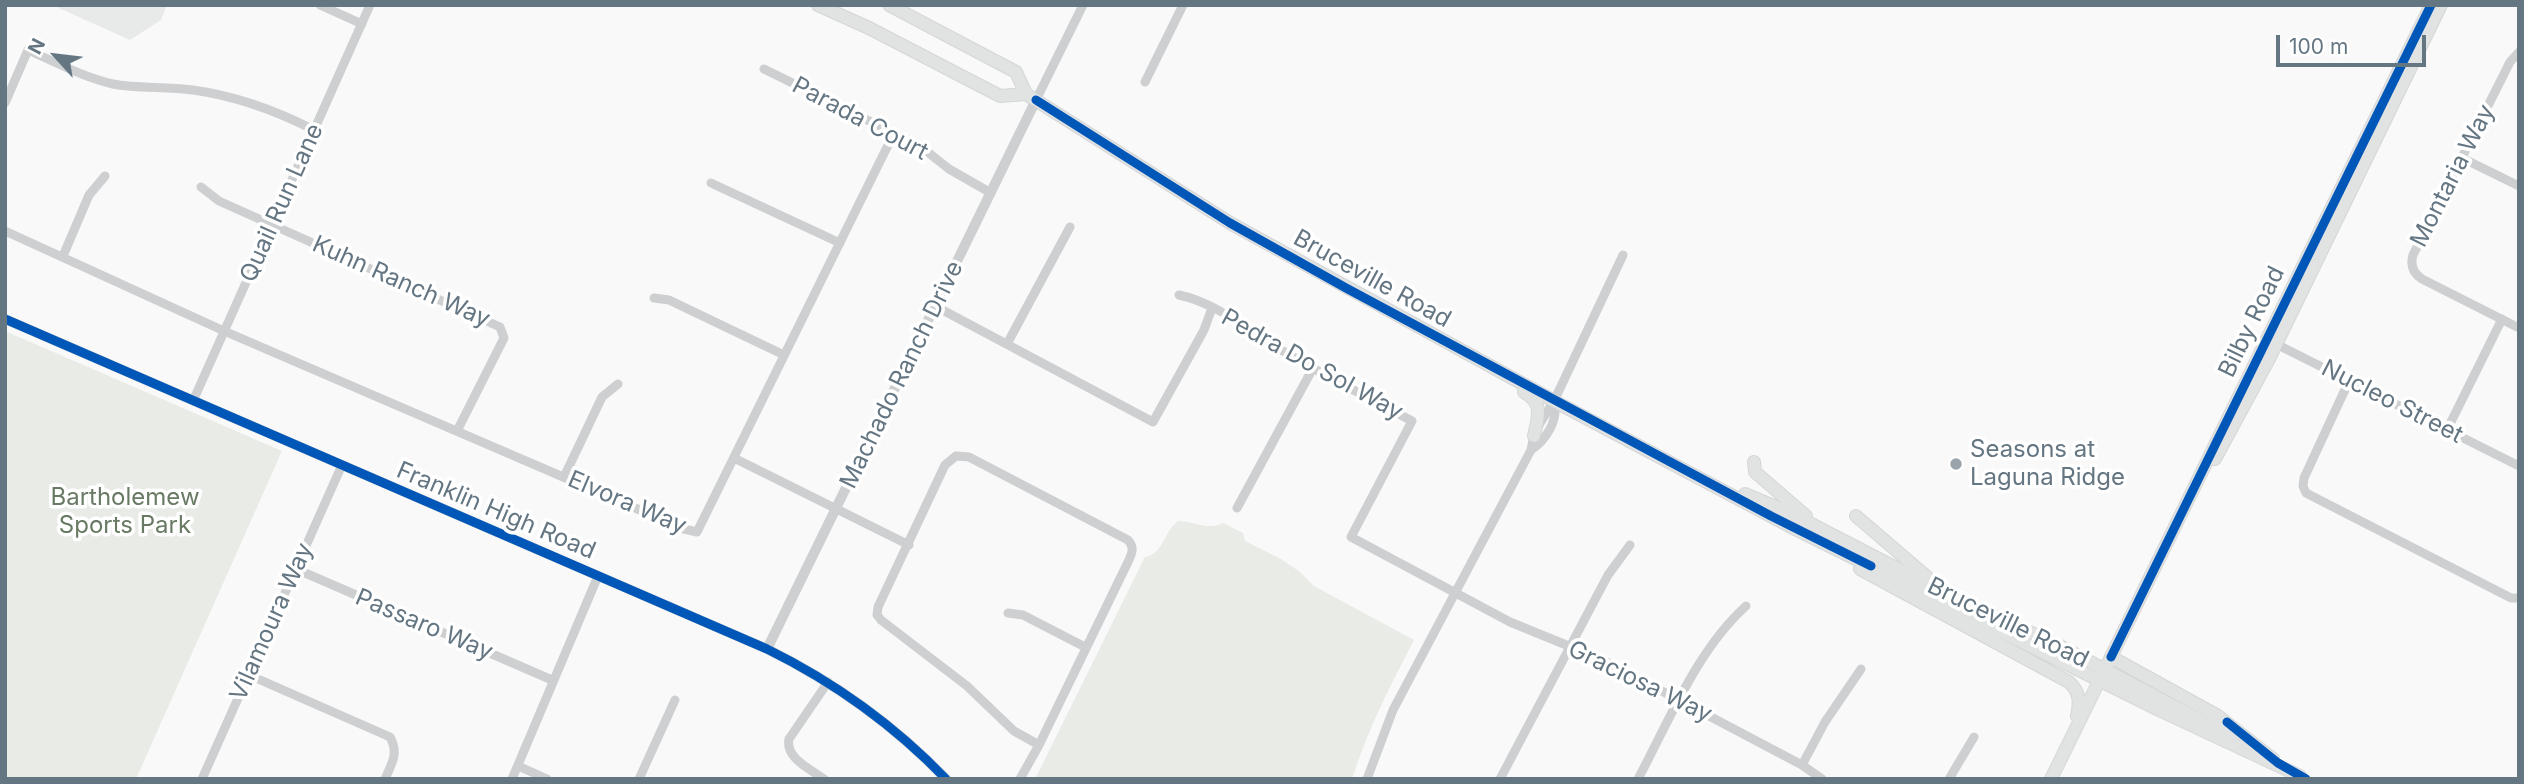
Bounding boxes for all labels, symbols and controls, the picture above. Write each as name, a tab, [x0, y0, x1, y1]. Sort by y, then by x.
north arrow	[21, 21, 91, 91]
scale bar	[2279, 21, 2430, 65]
text: 100 m	[2289, 34, 2348, 59]
text: N	[23, 35, 50, 58]
street label: Parada Court	[787, 71, 933, 167]
street label: Montaria Way	[2405, 100, 2501, 252]
street label: Quail Run Lane	[234, 119, 330, 287]
street label: Bruceville Road	[1288, 224, 1456, 334]
street label: Kuhn Ranch Way	[308, 230, 494, 334]
street label: Machado Ranch Drive	[834, 257, 970, 493]
street label: Bilby Road	[2213, 262, 2291, 382]
street label: Pedra Do Sol Way	[1216, 303, 1408, 427]
street label: Nucleo Street	[2317, 354, 2467, 450]
place label: Seasons at Laguna Ridge	[1970, 436, 2125, 492]
street label: Franklin High Road	[392, 456, 600, 566]
marker: Seasons at Laguna Ridge	[1948, 456, 1964, 472]
street label: Elvora Way	[563, 465, 691, 541]
park label: Bartholemew Sports Park	[50, 484, 200, 540]
street label: Vilamoura Way	[224, 539, 320, 705]
street label: Bruceville Road	[1923, 572, 2093, 674]
street label: Passaro Way	[351, 583, 497, 667]
street label: Graciosa Way	[1563, 635, 1717, 729]

